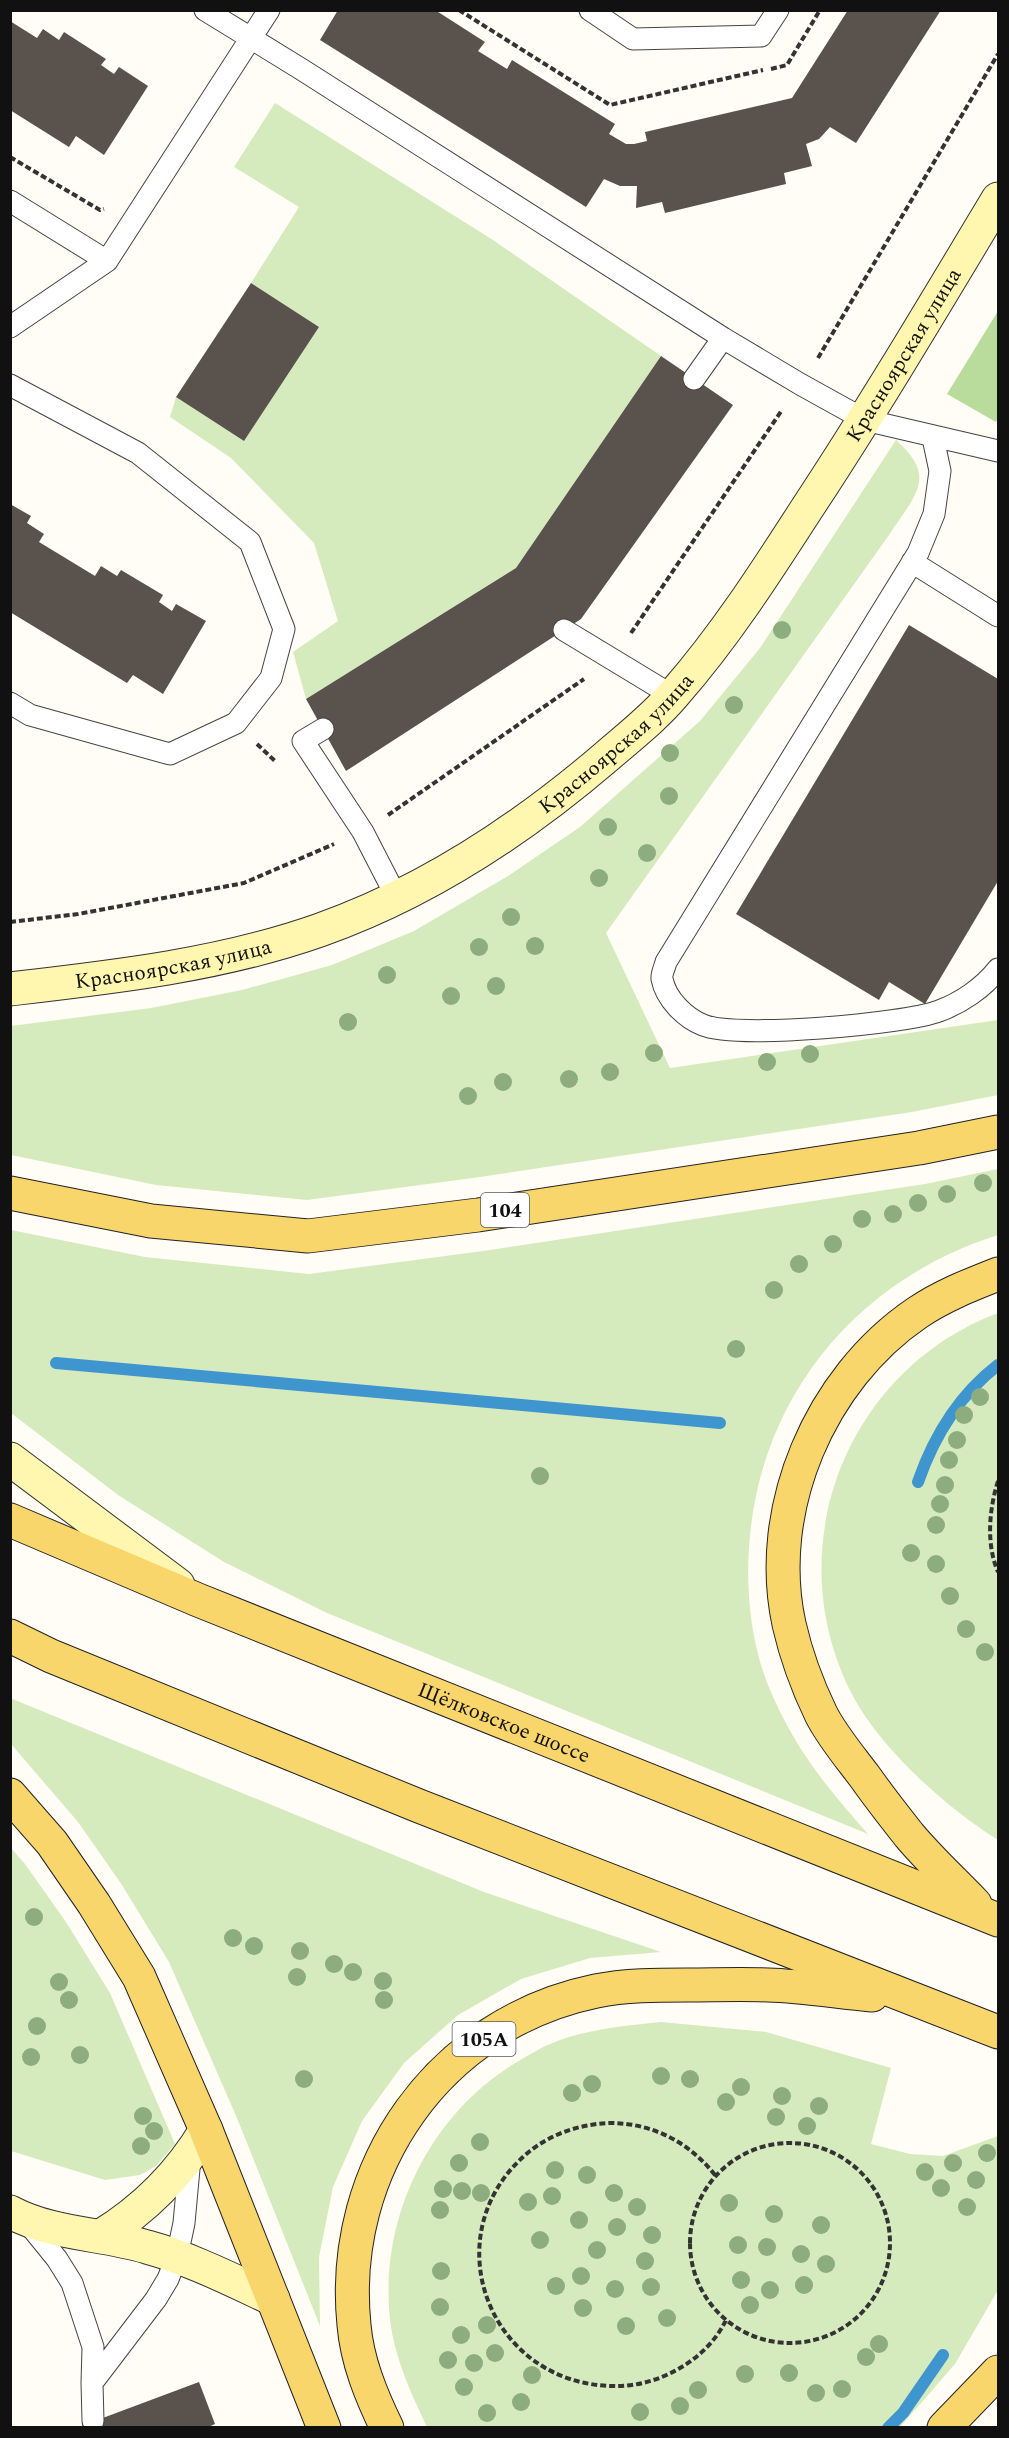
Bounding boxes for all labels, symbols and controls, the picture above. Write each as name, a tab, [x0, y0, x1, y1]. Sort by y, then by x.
street label: Красноярская улица	[839, 261, 970, 449]
street label: Красноярская улица	[532, 666, 703, 822]
street label: Красноярская улица	[73, 931, 276, 998]
road number: 104	[481, 1193, 529, 1227]
street label: Щёлковское шоссе	[412, 1674, 595, 1772]
road number: 105A	[452, 2022, 516, 2056]

